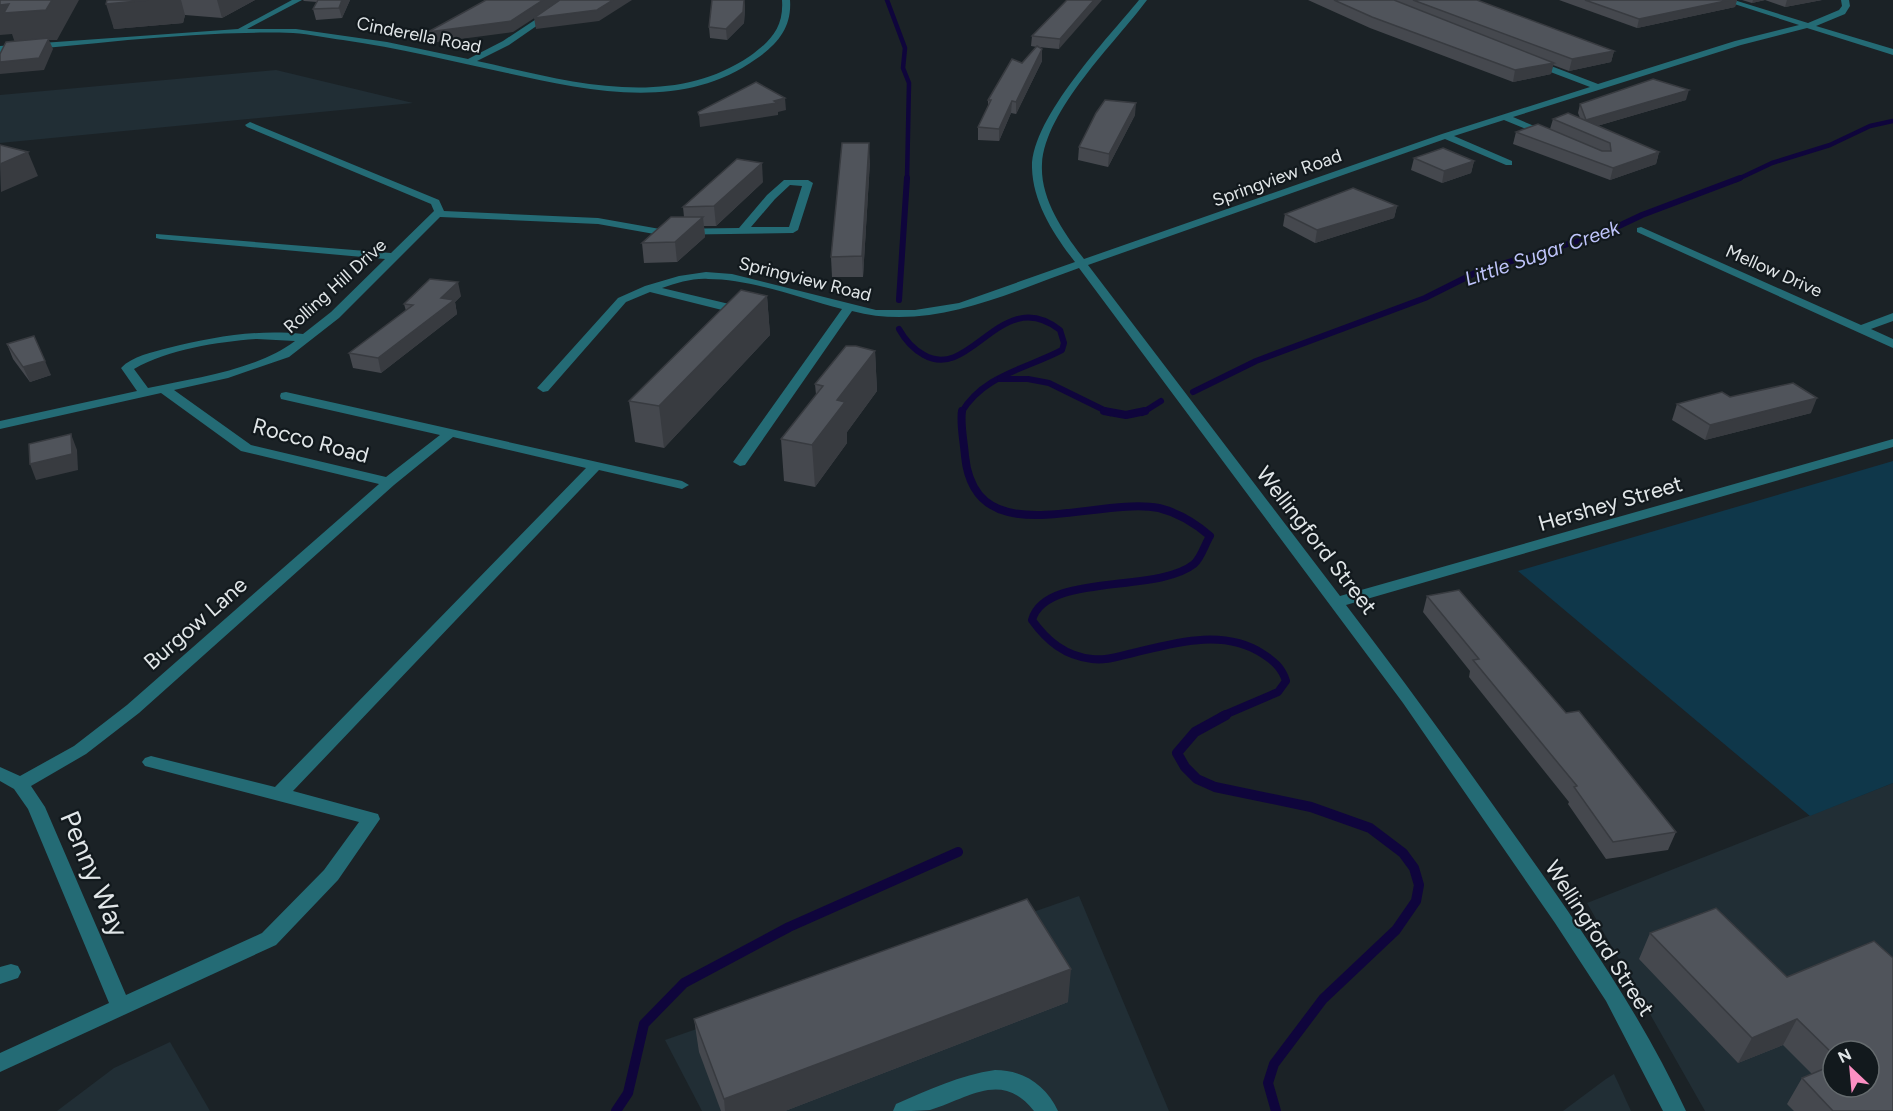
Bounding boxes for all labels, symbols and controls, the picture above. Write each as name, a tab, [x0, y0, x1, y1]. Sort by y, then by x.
street label: Cinderella Road	[355, 12, 483, 58]
street label: Springview Road	[1209, 144, 1345, 212]
water label: Little Sugar Creek	[1461, 215, 1624, 291]
street label: Rolling Hill Drive	[279, 234, 391, 338]
street label: Mellow Drive	[1722, 240, 1826, 302]
street label: Springview Road	[737, 252, 873, 306]
street label: Rocco Road	[250, 412, 372, 469]
street label: Wellingford Street	[1250, 461, 1383, 620]
street label: Hershey Street	[1535, 470, 1685, 537]
street label: Burgow Lane	[138, 571, 253, 676]
street label: Penny Way	[53, 806, 136, 942]
street label: Wellingford Street	[1539, 855, 1660, 1021]
north arrow	[1821, 1039, 1881, 1099]
text: N	[1835, 1045, 1854, 1067]

